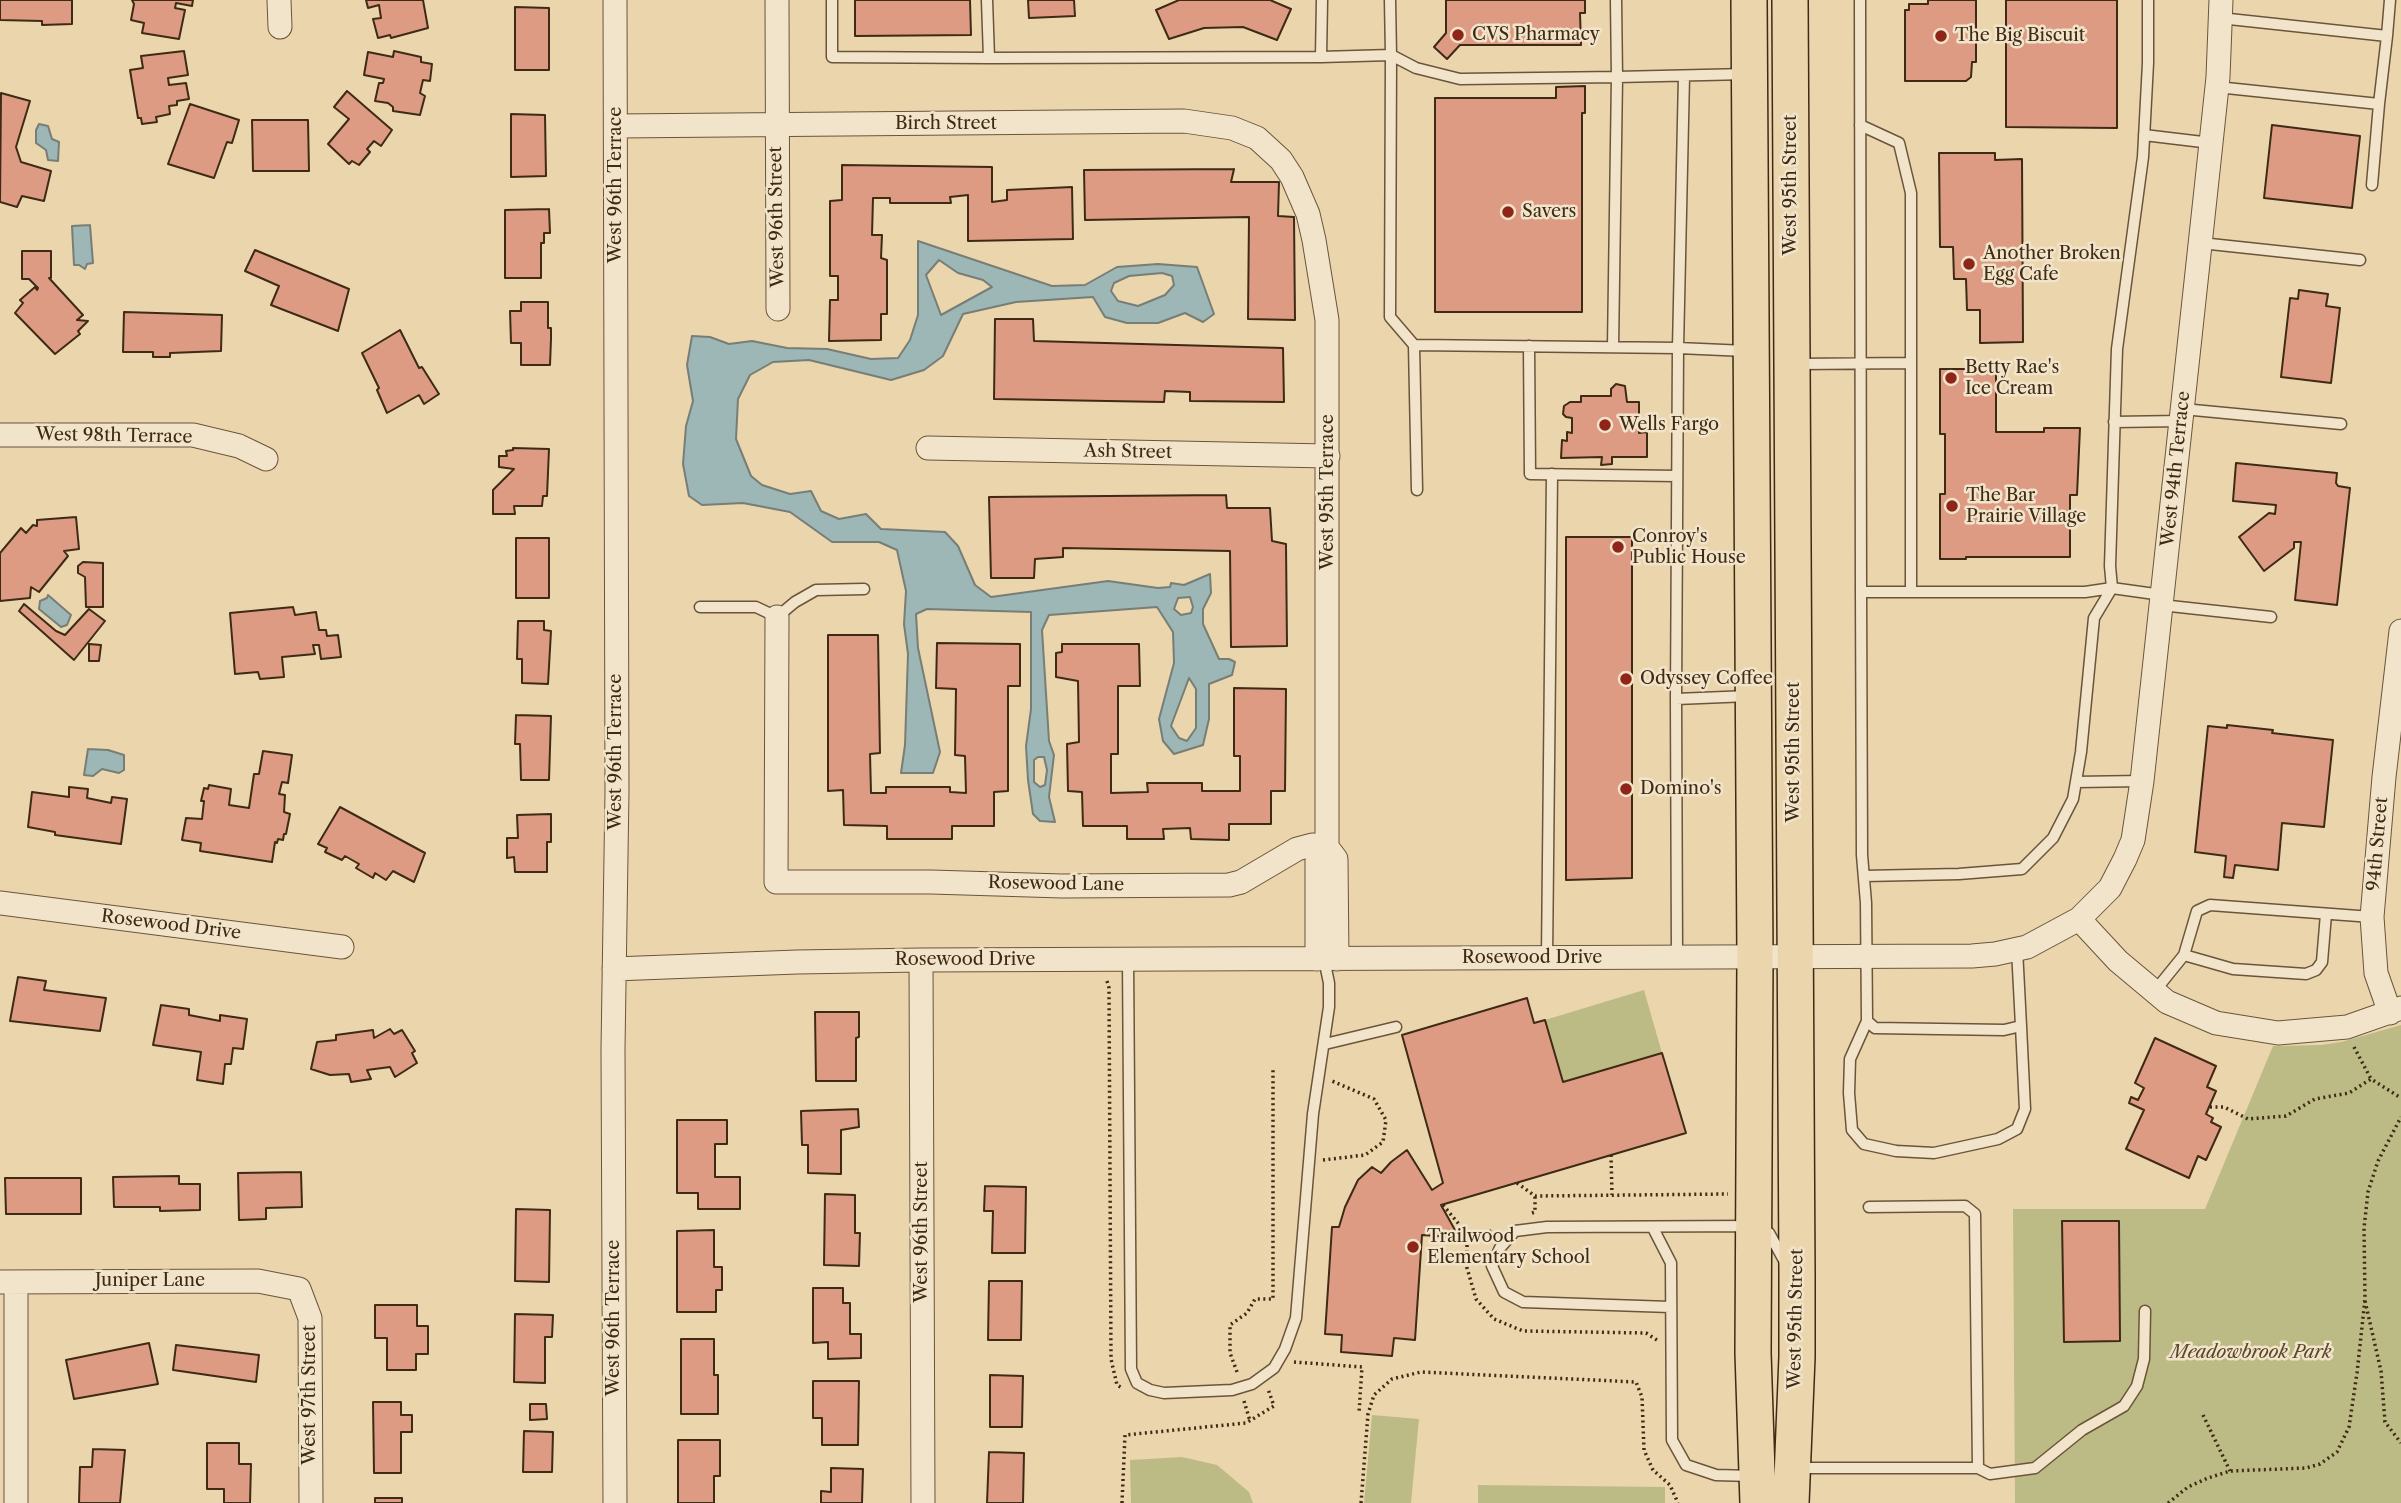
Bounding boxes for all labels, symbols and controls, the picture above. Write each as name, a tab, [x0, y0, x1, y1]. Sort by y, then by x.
place label: CVS Pharmacy	[1472, 24, 1600, 46]
place label: The Big Biscuit	[1955, 25, 2085, 47]
marker: CVS Pharmacy	[1450, 27, 1466, 43]
marker: The Big Biscuit	[1933, 28, 1949, 44]
street label: West 96th Terrace	[605, 107, 627, 263]
street label: Birch Street	[895, 113, 997, 135]
street label: West 95th Street	[1780, 115, 1802, 255]
street label: West 96th Street	[765, 146, 789, 288]
place label: Savers	[1522, 201, 1576, 223]
marker: Savers	[1500, 204, 1516, 220]
place label: Another Broken Egg Cafe	[1983, 243, 2121, 286]
marker: Another Broken Egg Cafe	[1961, 256, 1977, 272]
place label: Betty Rae's Ice Cream	[1965, 357, 2059, 400]
marker: Betty Rae's Ice Cream	[1943, 370, 1959, 386]
street label: West 94th Terrace	[2157, 390, 2195, 548]
street label: West 95th Terrace	[1317, 414, 1339, 570]
place label: Wells Fargo	[1619, 414, 1719, 436]
marker: Wells Fargo	[1597, 417, 1613, 433]
street label: West 98th Terrace	[35, 424, 193, 448]
street label: Ash Street	[1084, 440, 1172, 464]
place label: The Bar Prairie Village	[1966, 485, 2086, 528]
marker: The Bar Prairie Village	[1944, 498, 1960, 514]
place label: Conroy's Public House	[1632, 526, 1746, 568]
marker: Conroy's Public House	[1610, 539, 1626, 555]
place label: Odyssey Coffee	[1640, 668, 1773, 690]
marker: Odyssey Coffee	[1618, 671, 1634, 687]
street label: West 96th Terrace	[605, 674, 627, 830]
street label: West 95th Street	[1783, 682, 1805, 822]
place label: Domino's	[1640, 778, 1721, 800]
marker: Domino's	[1618, 781, 1634, 797]
street label: 94th Street	[2363, 796, 2393, 892]
street label: Rosewood Lane	[988, 872, 1124, 896]
street label: Rosewood Drive	[100, 906, 242, 944]
street label: Rosewood Drive	[1462, 947, 1602, 969]
street label: Rosewood Drive	[895, 949, 1035, 971]
street label: West 96th Street	[911, 1161, 933, 1303]
place label: Trailwood Elementary School	[1427, 1226, 1590, 1268]
marker: Trailwood Elementary School	[1405, 1239, 1421, 1255]
street label: West 96th Terrace	[603, 1240, 625, 1396]
street label: West 95th Street	[1784, 1248, 1808, 1390]
street label: Juniper Lane	[95, 1270, 205, 1292]
street label: West 97th Street	[299, 1325, 321, 1465]
park label: Meadowbrook Park	[2170, 1342, 2332, 1364]

